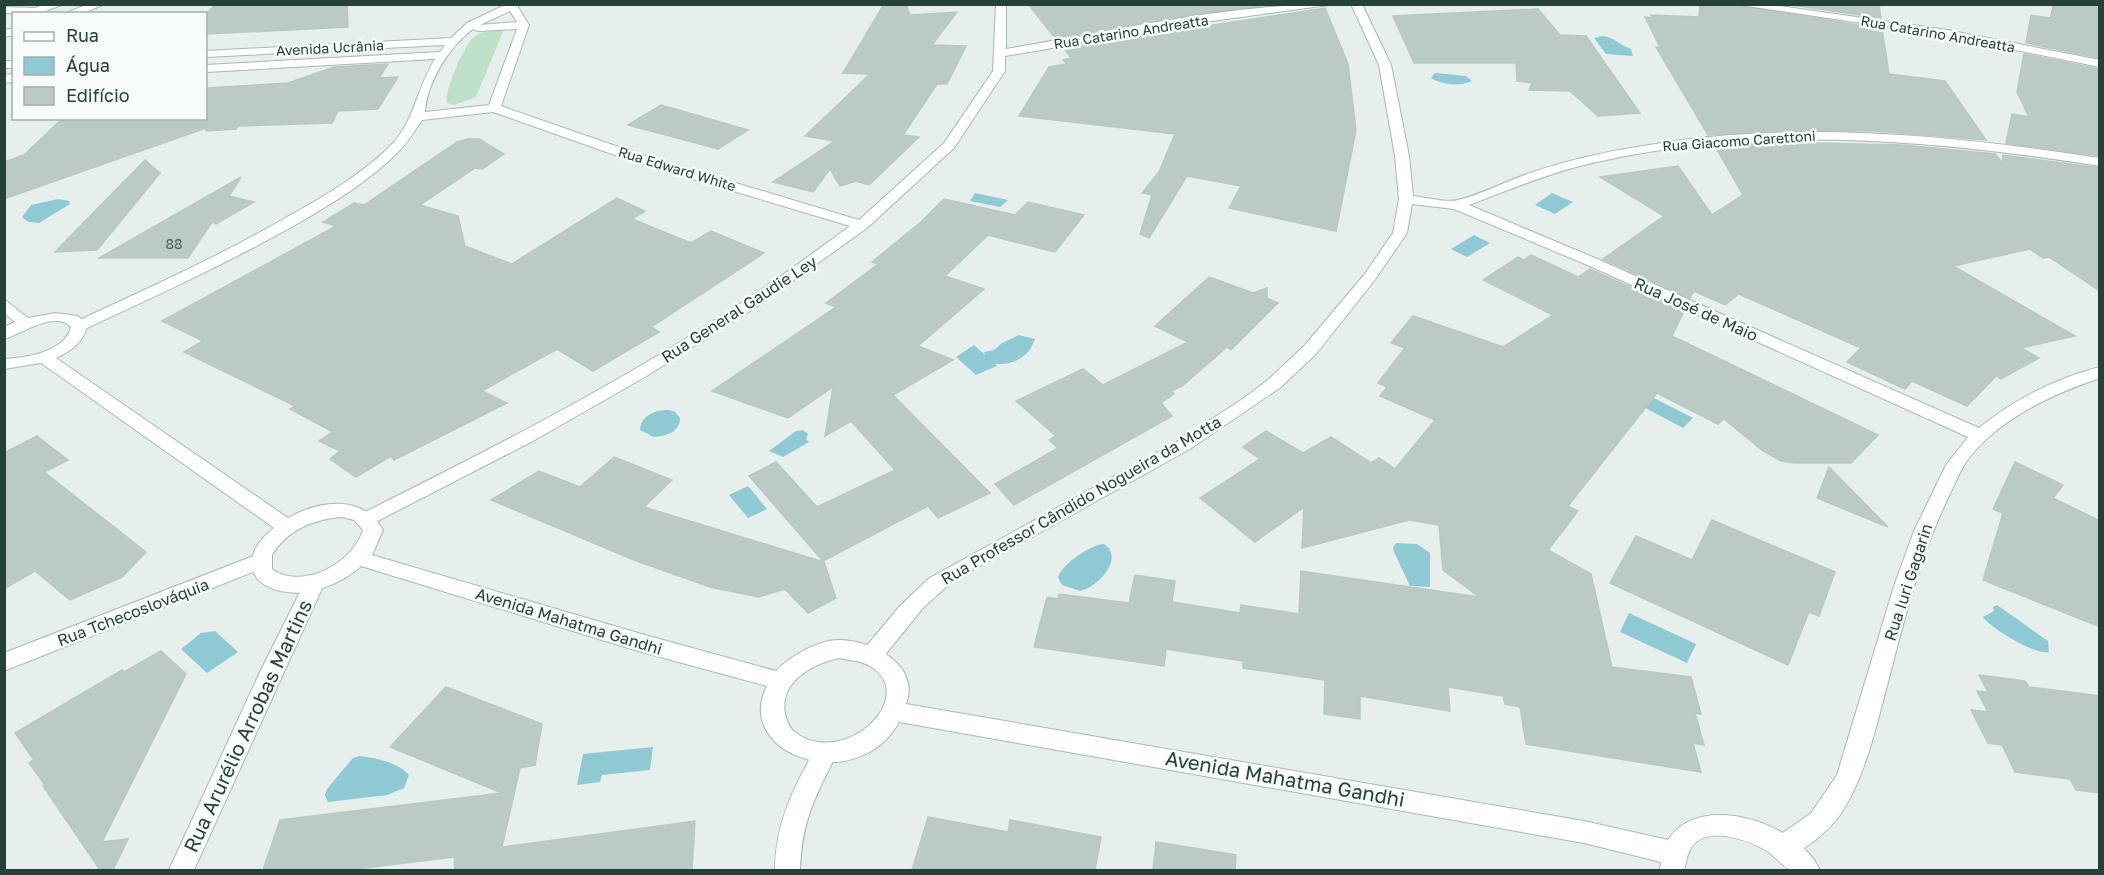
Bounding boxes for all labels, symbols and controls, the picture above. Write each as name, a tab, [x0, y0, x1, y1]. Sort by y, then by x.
street label: Rua Catarino Andreatta	[1052, 11, 1209, 52]
legend	[12, 12, 207, 120]
street label: Rua Catarino Andreatta	[1860, 12, 2017, 55]
text: Rua	[66, 24, 99, 46]
street label: Avenida Ucrânia	[276, 36, 384, 59]
text: Água	[66, 54, 110, 76]
text: Edifício	[66, 84, 130, 106]
street label: Rua Giacomo Carettoni	[1662, 127, 1816, 154]
street label: Rua Edward White	[616, 143, 738, 194]
house number: 88	[165, 235, 183, 252]
street label: Rua General Gaudie Ley	[657, 251, 821, 367]
street label: Rua José de Maio	[1631, 273, 1761, 345]
street label: Rua Professor Cândido Nogueira da Motta	[937, 411, 1225, 589]
street label: Rua Iuri Gagarin	[1880, 521, 1936, 643]
street label: Rua Tchecoslováquia	[54, 574, 212, 650]
street label: Avenida Mahatma Gandhi	[473, 583, 665, 659]
street label: Rua Arurélio Arrobas Martins	[178, 596, 316, 856]
street label: Avenida Mahatma Gandhi	[1164, 745, 1407, 811]

